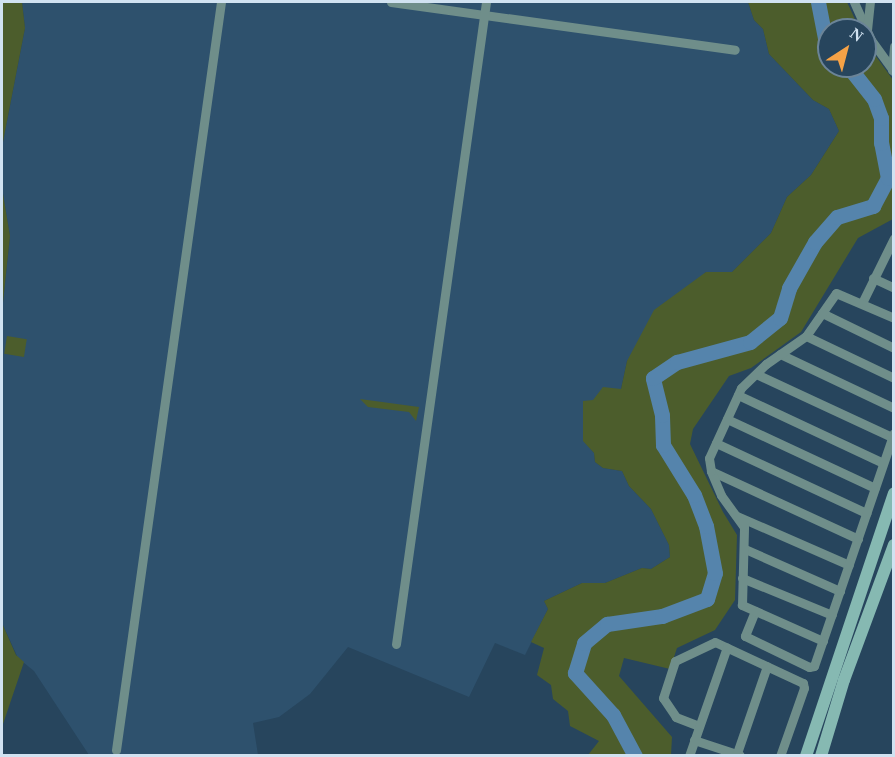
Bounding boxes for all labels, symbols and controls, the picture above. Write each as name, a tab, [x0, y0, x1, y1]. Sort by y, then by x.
north arrow	[817, 18, 877, 78]
text: N	[847, 24, 866, 45]

